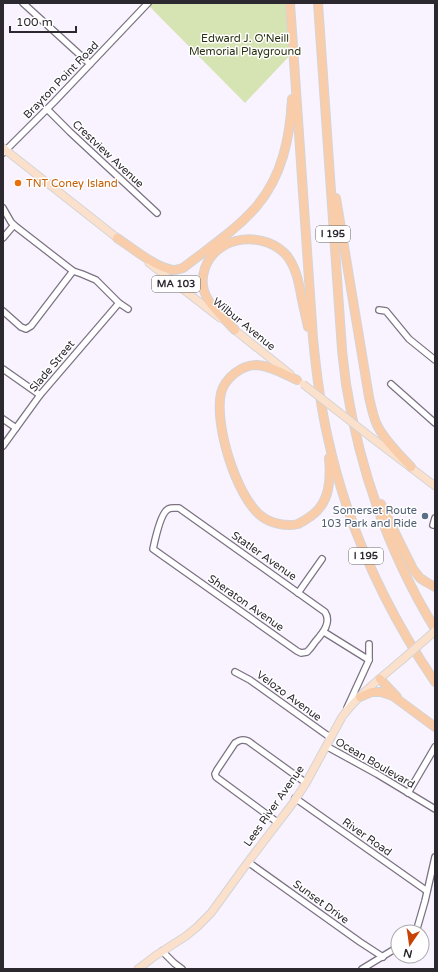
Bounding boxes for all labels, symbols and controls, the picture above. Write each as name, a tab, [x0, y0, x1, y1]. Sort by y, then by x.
scale bar	[10, 8, 76, 34]
text: 100 m	[16, 15, 53, 29]
park label: Edward J. O'Neill Memorial Playground	[189, 32, 301, 58]
street label: Brayton Point Road	[21, 39, 101, 121]
street label: Crestview Avenue	[70, 118, 146, 190]
place label: TNT Coney Island	[26, 177, 118, 190]
marker: TNT Coney Island	[13, 178, 23, 188]
road number: I 195	[316, 226, 350, 242]
road number: MA 103	[152, 276, 200, 292]
street label: Wilbur Avenue	[210, 295, 278, 353]
street label: Slade Street	[27, 338, 77, 394]
place label: Somerset Route 103 Park and Ride	[321, 504, 417, 530]
marker: Somerset Route 103 Park and Ride	[420, 511, 430, 521]
street label: Statler Avenue	[229, 529, 299, 583]
road number: I 195	[349, 548, 383, 564]
street label: Sheraton Avenue	[206, 572, 286, 634]
street label: Velozo Avenue	[254, 668, 324, 724]
street label: Ocean Boulevard	[333, 735, 417, 791]
street label: Lees River Avenue	[241, 763, 307, 849]
street label: River Road	[340, 815, 394, 859]
street label: Sunset Drive	[291, 877, 351, 927]
north arrow	[390, 924, 430, 964]
text: N	[402, 946, 414, 961]

